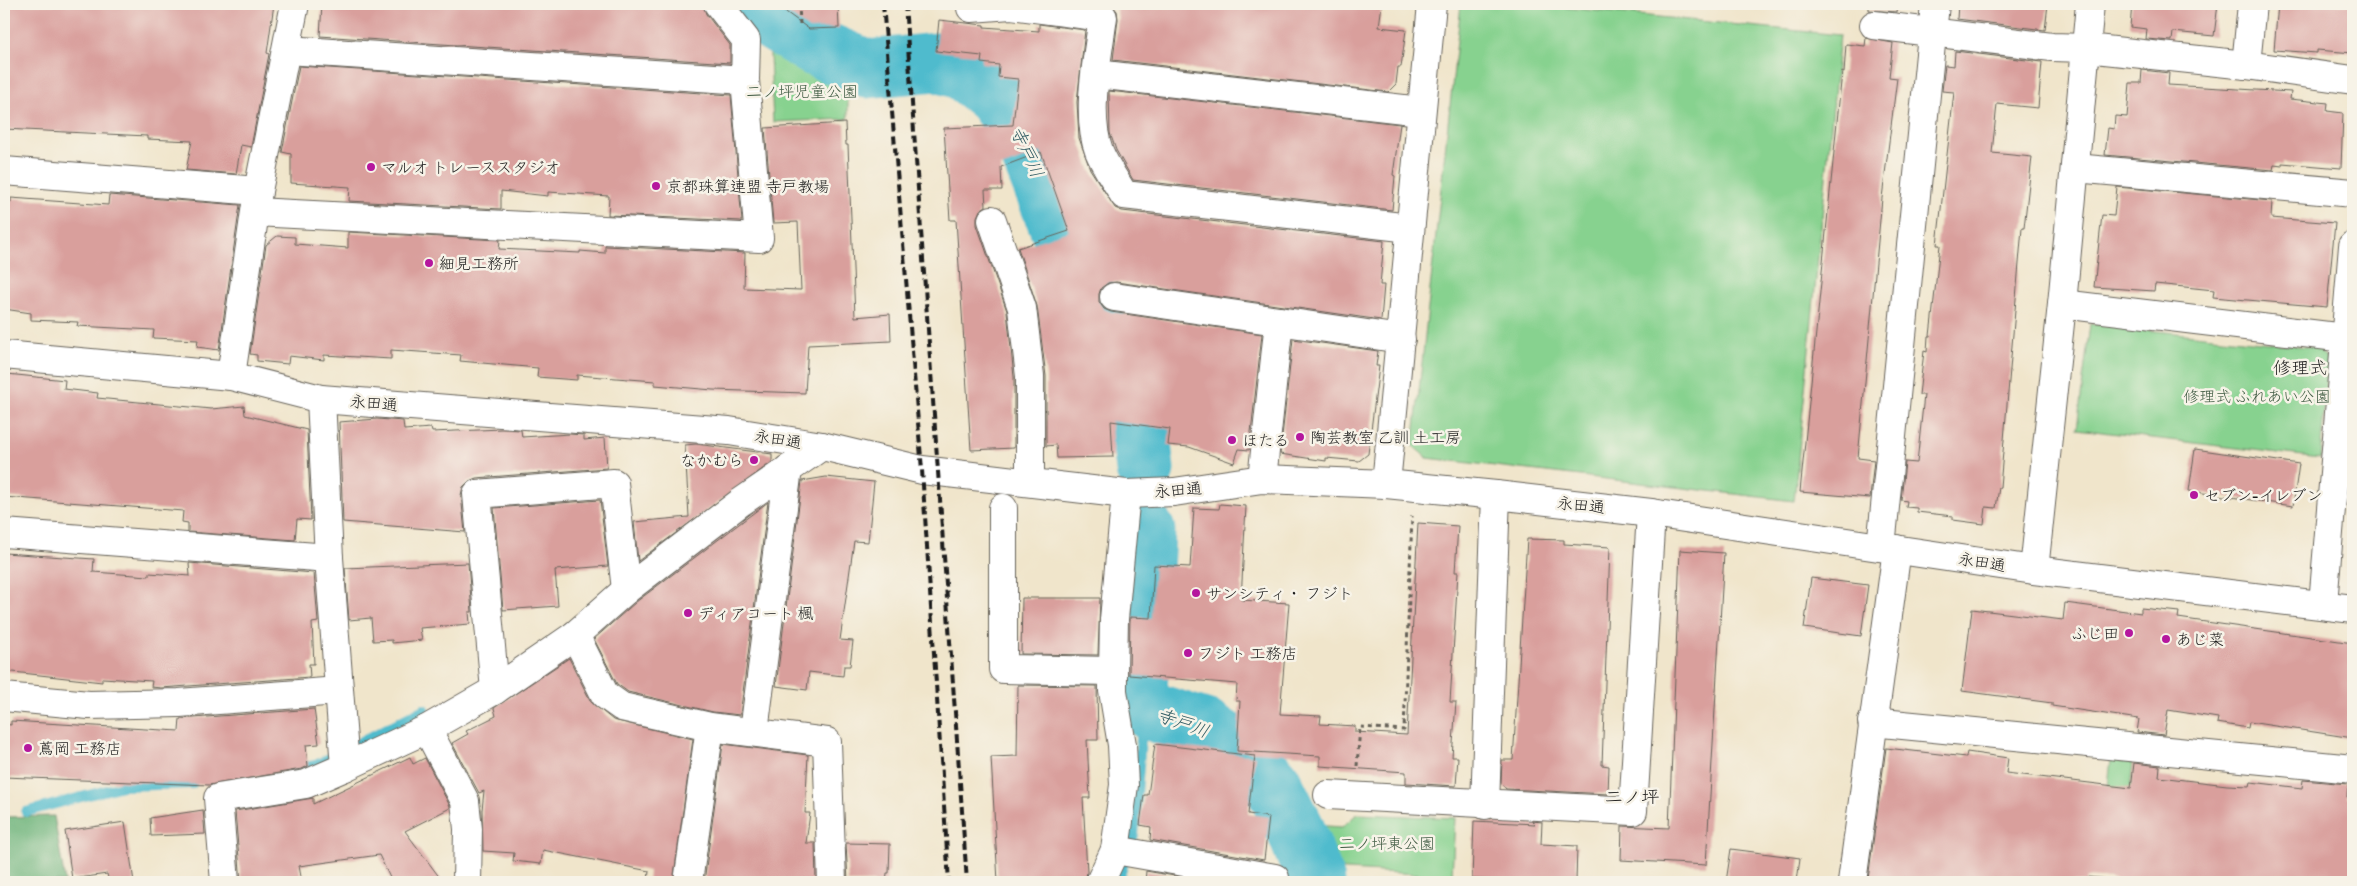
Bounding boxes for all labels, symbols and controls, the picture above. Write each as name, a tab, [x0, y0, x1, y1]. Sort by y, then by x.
park label: 二ノ坪児童公園	[746, 82, 858, 101]
water label: 寺戸川	[1006, 123, 1048, 181]
place label: マルオ トレーススタジオ	[381, 158, 560, 177]
marker: マルオ トレーススタジオ	[365, 161, 377, 173]
place label: 京都珠算連盟 寺戸教場	[666, 177, 830, 196]
marker: 京都珠算連盟 寺戸教場	[650, 180, 662, 192]
place label: 細見工務所	[439, 254, 519, 273]
marker: 細見工務所	[423, 257, 435, 269]
district label: 修理式	[2273, 357, 2327, 379]
park label: 修理式 ふれあい公園	[2183, 387, 2331, 406]
street label: 永田通	[349, 391, 399, 415]
street label: 永田通	[753, 426, 803, 452]
place label: 陶芸教室 乙訓 土工房	[1310, 428, 1461, 447]
place label: ほたる	[1242, 431, 1290, 450]
marker: 陶芸教室 乙訓 土工房	[1294, 431, 1306, 443]
marker: ほたる	[1226, 434, 1238, 446]
place label: なかむら	[680, 451, 744, 470]
marker: なかむら	[748, 454, 760, 466]
street label: 永田通	[1153, 478, 1203, 502]
place label: セブン-イレブン	[2204, 486, 2322, 505]
marker: セブン-イレブン	[2188, 489, 2200, 501]
street label: 永田通	[1556, 493, 1606, 517]
street label: 永田通	[1957, 549, 2007, 575]
place label: サンシティ・ フジト	[1206, 584, 1354, 603]
marker: サンシティ・ フジト	[1190, 587, 1202, 599]
place label: ディアコート 楓	[698, 604, 814, 623]
marker: ディアコート 楓	[682, 607, 694, 619]
place label: ふじ田	[2071, 624, 2119, 643]
marker: ふじ田	[2123, 627, 2135, 639]
place label: あじ菜	[2176, 630, 2224, 649]
marker: あじ菜	[2160, 633, 2172, 645]
place label: フジト 工務店	[1198, 644, 1298, 663]
marker: フジト 工務店	[1182, 647, 1194, 659]
water label: 寺戸川	[1154, 703, 1212, 743]
place label: 蔦岡 工務店	[38, 739, 122, 758]
marker: 蔦岡 工務店	[22, 742, 34, 754]
district label: 二ノ坪	[1605, 786, 1659, 808]
park label: 二ノ坪東公園	[1339, 834, 1435, 853]

